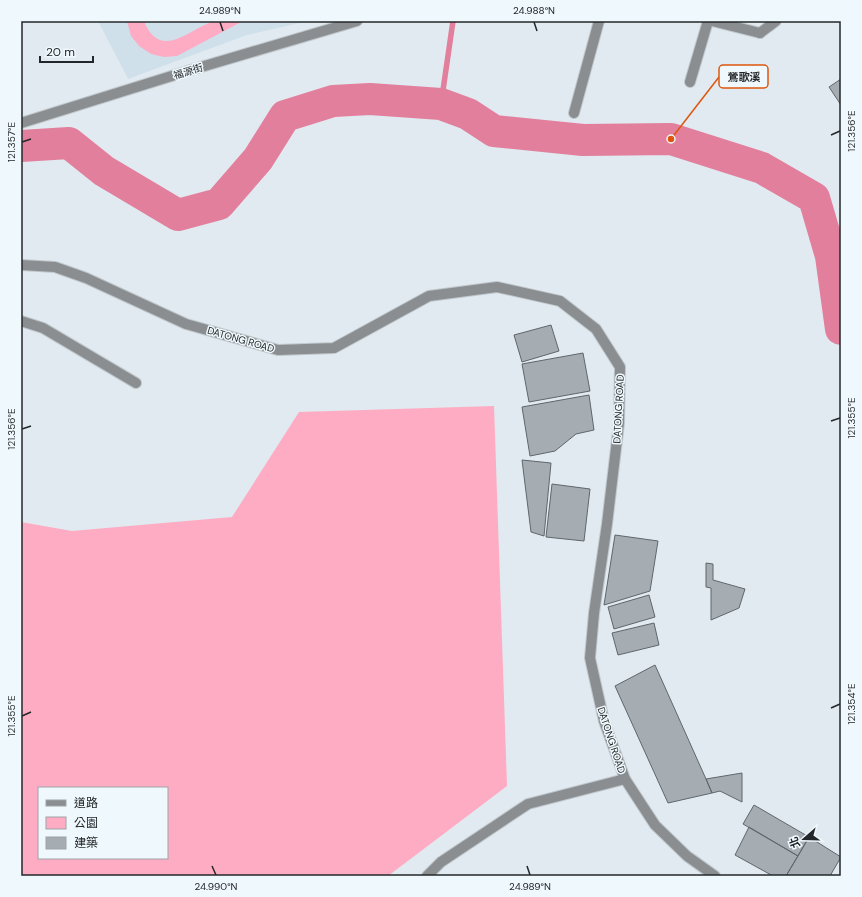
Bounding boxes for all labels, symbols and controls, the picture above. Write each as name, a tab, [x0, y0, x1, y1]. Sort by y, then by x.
text: 24.989°N	[199, 4, 241, 17]
text: 24.988°N	[513, 4, 555, 17]
scale bar	[40, 38, 93, 64]
text: 20 m	[46, 44, 75, 60]
street label: 福源街	[172, 61, 204, 82]
callout: 鶯歌溪	[719, 65, 768, 88]
text: 鶯歌溪	[728, 70, 761, 84]
text: 121.356°E	[845, 110, 858, 152]
text: 121.357°E	[5, 122, 18, 162]
street label: DATONG ROAD	[206, 324, 276, 355]
street label: DATONG ROAD	[610, 374, 627, 444]
text: 121.355°E	[845, 397, 858, 439]
text: 121.356°E	[5, 408, 18, 450]
text: 121.354°E	[845, 683, 858, 725]
text: 121.355°E	[5, 695, 18, 737]
street label: DATONG ROAD	[595, 705, 628, 775]
legend	[38, 787, 168, 859]
text: 道路	[74, 795, 98, 811]
text: 公園	[74, 815, 98, 831]
north arrow	[784, 819, 824, 859]
text: 建築	[74, 835, 98, 851]
text: 北	[786, 835, 803, 850]
text: 24.990°N	[194, 880, 238, 893]
text: 24.989°N	[509, 880, 551, 893]

